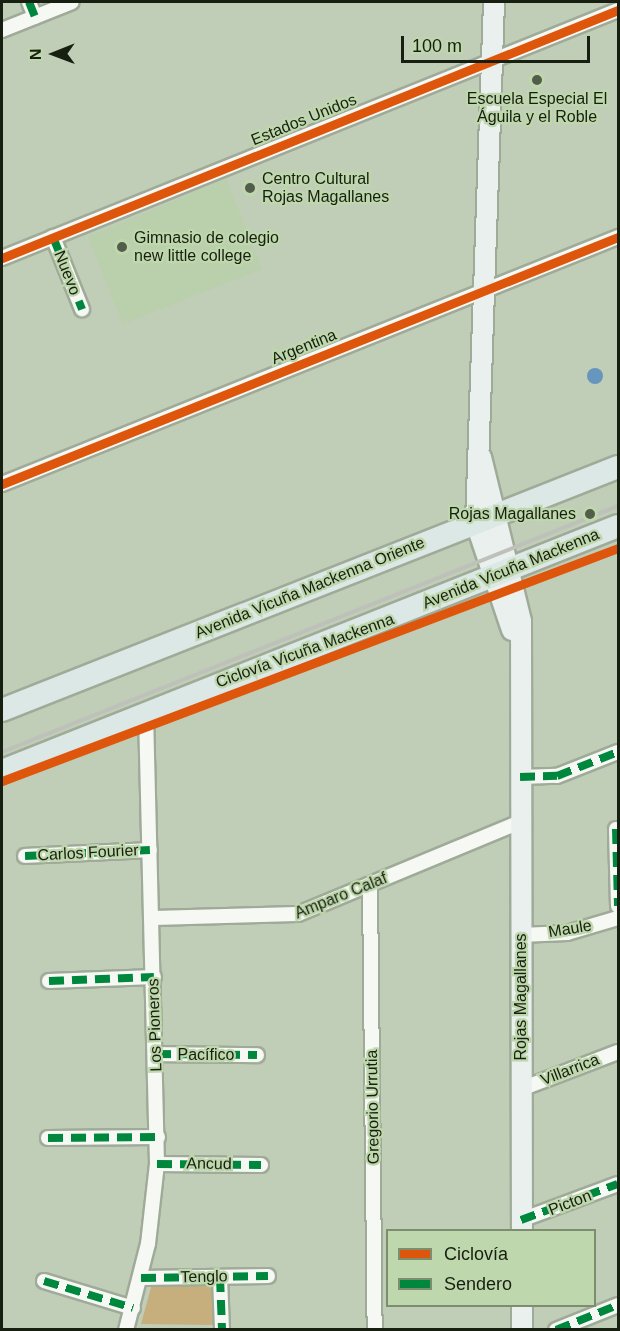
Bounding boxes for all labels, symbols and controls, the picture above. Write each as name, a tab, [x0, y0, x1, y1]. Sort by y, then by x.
north arrow	[24, 24, 84, 84]
scale bar	[404, 24, 593, 62]
text: 100 m	[412, 36, 462, 56]
text: N	[27, 48, 44, 60]
marker: Escuela Especial El Águila y el Roble	[530, 73, 544, 87]
place label: Escuela Especial El Águila y el Roble	[467, 89, 607, 127]
street label: Estados Unidos	[248, 90, 360, 150]
place label: Centro Cultural Rojas Magallanes	[262, 169, 389, 207]
marker: Centro Cultural Rojas Magallanes	[243, 181, 257, 195]
place label: Gimnasio de colegio new little college	[134, 228, 279, 266]
marker: Gimnasio de colegio new little college	[115, 240, 129, 254]
street label: Nuevo	[49, 248, 85, 298]
street label: Argentina	[269, 325, 339, 369]
place label: Rojas Magallanes	[449, 504, 576, 524]
marker: Rojas Magallanes	[581, 505, 599, 523]
street label: Avenida Vicuña Mackenna	[420, 525, 602, 613]
street label: Avenida Vicuña Mackenna Oriente	[192, 533, 428, 643]
street label: Ciclovía Vicuña Mackenna	[213, 610, 397, 692]
street label: Carlos Fourier	[37, 841, 139, 865]
street label: Amparo Calaf	[292, 869, 390, 923]
street label: Maule	[547, 916, 593, 942]
street label: Rojas Magallanes	[511, 933, 531, 1061]
street label: Los Pioneros	[144, 978, 166, 1072]
street label: Pacífico	[178, 1045, 234, 1065]
street label: Gregorio Urrutia	[362, 1049, 384, 1165]
street label: Villarrica	[538, 1050, 602, 1090]
street label: Ancud	[186, 1154, 232, 1174]
street label: Picton	[546, 1186, 594, 1220]
legend	[386, 1229, 596, 1307]
text: Ciclovía	[444, 1244, 508, 1264]
street label: Tenglo	[180, 1267, 228, 1287]
text: Sendero	[444, 1274, 512, 1294]

